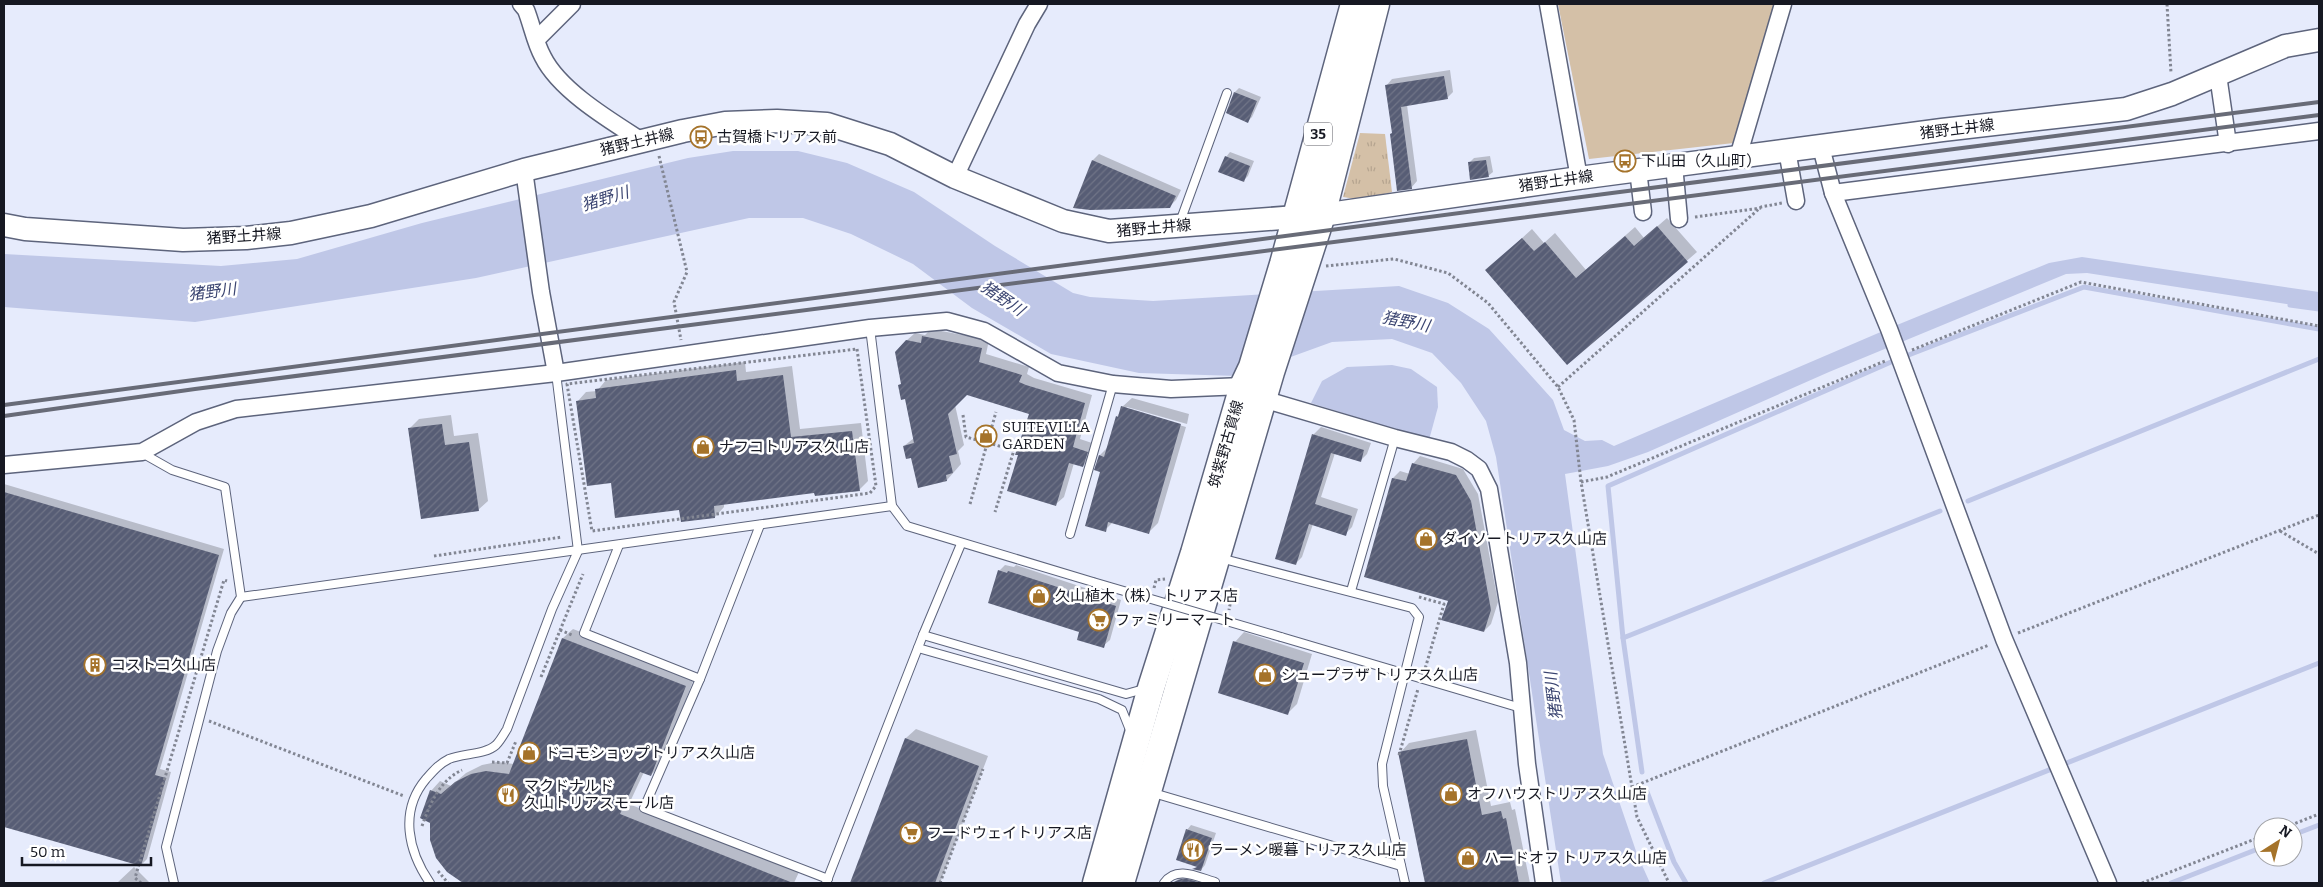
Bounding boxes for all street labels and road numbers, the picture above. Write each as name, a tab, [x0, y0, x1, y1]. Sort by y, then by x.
street label: 猪野土井線	[1919, 115, 1995, 143]
road number: 35	[1304, 122, 1332, 146]
street label: 猪野土井線	[598, 125, 676, 159]
street label: 猪野土井線	[1518, 167, 1594, 195]
street label: 猪野土井線	[1116, 216, 1192, 240]
street label: 猪野土井線	[206, 224, 282, 248]
street label: 筑紫野古賀線	[1205, 398, 1247, 490]

